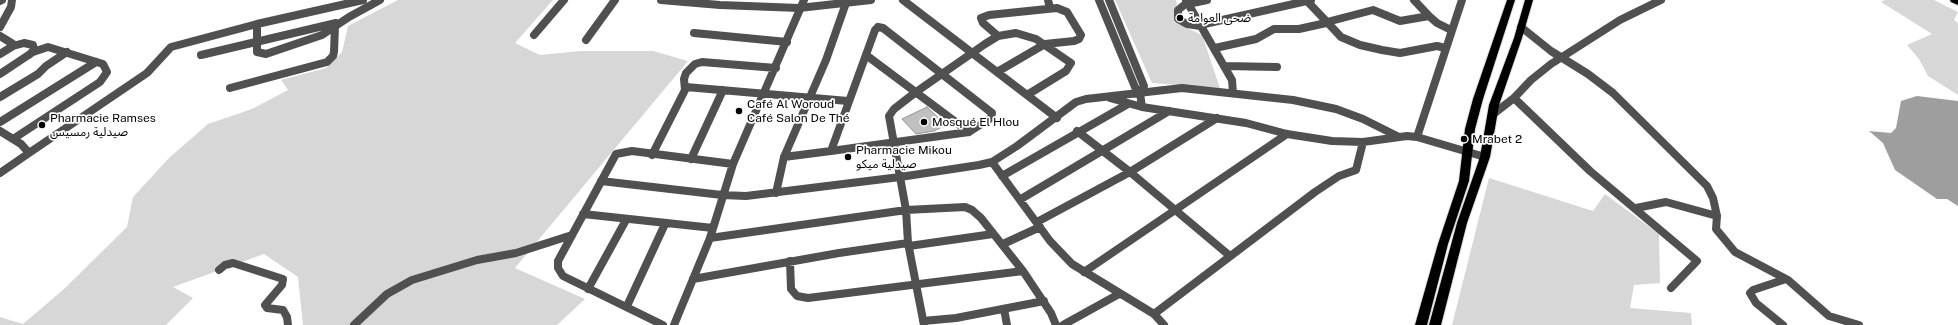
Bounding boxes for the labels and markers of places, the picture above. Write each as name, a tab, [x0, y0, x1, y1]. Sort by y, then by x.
place label: ضحى العوامة	[1188, 11, 1251, 25]
marker: ضحى العوامة	[1175, 13, 1185, 23]
place label: Café Al Woroud Café Salon De Thé	[747, 97, 849, 125]
marker: Café Al Woroud Café Salon De Thé	[734, 106, 744, 116]
place label: Pharmacie Ramses صيدلية رمسيس	[50, 111, 156, 139]
place label: Mosqué El Hlou	[932, 115, 1019, 129]
marker: Mosqué El Hlou	[919, 117, 929, 127]
marker: Pharmacie Ramses صيدلية رمسيس	[37, 120, 47, 130]
place label: Mrabet 2	[1472, 132, 1522, 146]
marker: Mrabet 2	[1459, 134, 1469, 144]
place label: Pharmacie Mikou صيدلية ميكو	[856, 143, 952, 171]
marker: Pharmacie Mikou صيدلية ميكو	[843, 152, 853, 162]

